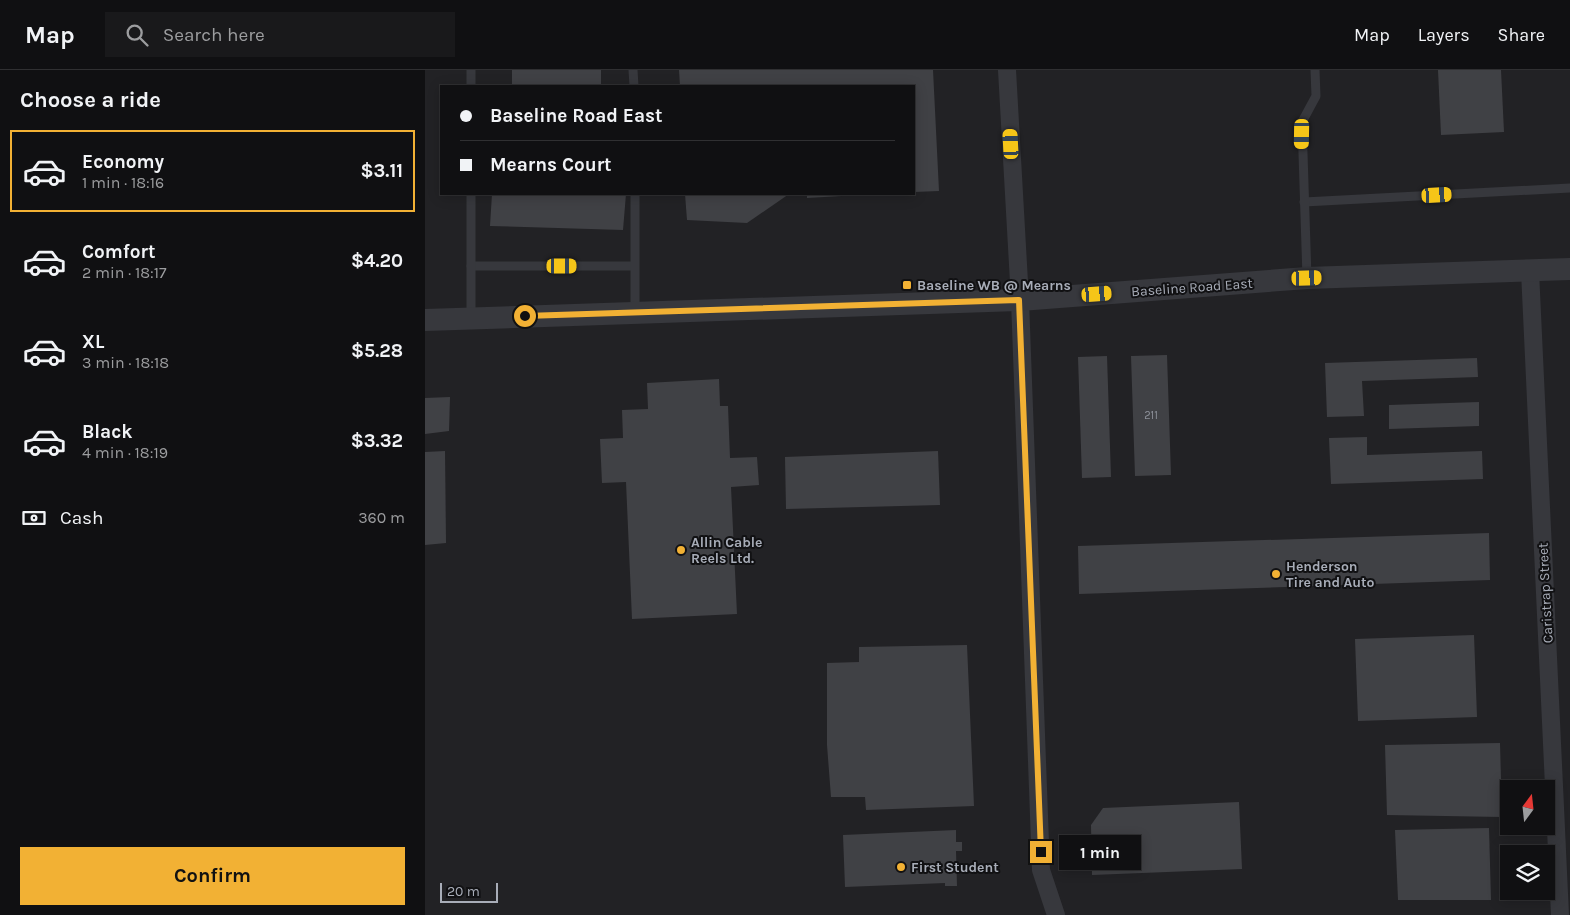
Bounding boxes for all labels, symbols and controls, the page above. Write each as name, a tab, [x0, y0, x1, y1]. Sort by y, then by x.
search box	[105, 12, 455, 57]
text: Map	[25, 21, 75, 49]
icon: search	[123, 21, 151, 49]
text: Search here	[163, 24, 265, 46]
text: Map	[1354, 24, 1390, 46]
text: Layers	[1418, 24, 1470, 46]
text: Share	[1498, 24, 1545, 46]
text: Choose a ride	[20, 87, 161, 113]
text: Baseline Road East	[490, 105, 663, 127]
car	[1294, 119, 1309, 149]
car	[1002, 129, 1019, 159]
icon: car	[22, 149, 67, 194]
text: Economy	[82, 151, 164, 173]
text: Mearns Court	[490, 154, 612, 176]
text: $3.11	[360, 160, 403, 182]
text: 1 min · 18:16	[82, 173, 164, 192]
car	[1421, 187, 1452, 203]
icon: car	[22, 239, 67, 284]
text: Comfort	[82, 241, 156, 263]
text: $4.20	[351, 250, 403, 272]
car	[547, 259, 577, 274]
text: 2 min · 18:17	[82, 263, 167, 282]
car	[1291, 270, 1322, 286]
street label: Baseline Road East	[1131, 275, 1253, 300]
place label: Baseline WB @ Mearns	[917, 277, 1071, 294]
marker: Baseline WB @ Mearns	[901, 279, 913, 291]
car	[1081, 285, 1112, 303]
route start	[514, 305, 536, 327]
icon: car	[22, 329, 67, 374]
text: XL	[82, 331, 104, 353]
text: $5.28	[351, 340, 403, 362]
text: 3 min · 18:18	[82, 353, 169, 372]
house number: 211	[1144, 409, 1158, 422]
icon: car	[22, 419, 67, 464]
text: Black	[82, 421, 133, 443]
text: $3.32	[351, 430, 403, 452]
text: 4 min · 18:19	[82, 443, 168, 462]
icon: cash	[20, 504, 48, 532]
text: Cash	[60, 507, 104, 529]
text: 360 m	[358, 508, 405, 527]
place label: Allin Cable Reels Ltd.	[691, 534, 762, 567]
street label: Caristrap Street	[1534, 542, 1557, 644]
marker: Allin Cable Reels Ltd.	[675, 544, 687, 556]
place label: Henderson Tire and Auto	[1286, 558, 1375, 591]
marker: Henderson Tire and Auto	[1270, 568, 1282, 580]
north arrow	[1500, 780, 1555, 835]
map controls	[1500, 780, 1555, 900]
callout: 1 min	[1059, 834, 1141, 870]
route end	[1030, 841, 1052, 863]
text: 1 min	[1080, 843, 1120, 862]
button: layers	[1500, 845, 1555, 900]
button: Confirm	[20, 847, 405, 905]
place label: First Student	[911, 859, 999, 876]
marker: First Student	[895, 861, 907, 873]
scale bar	[440, 880, 497, 903]
text: 20 m	[447, 883, 480, 900]

